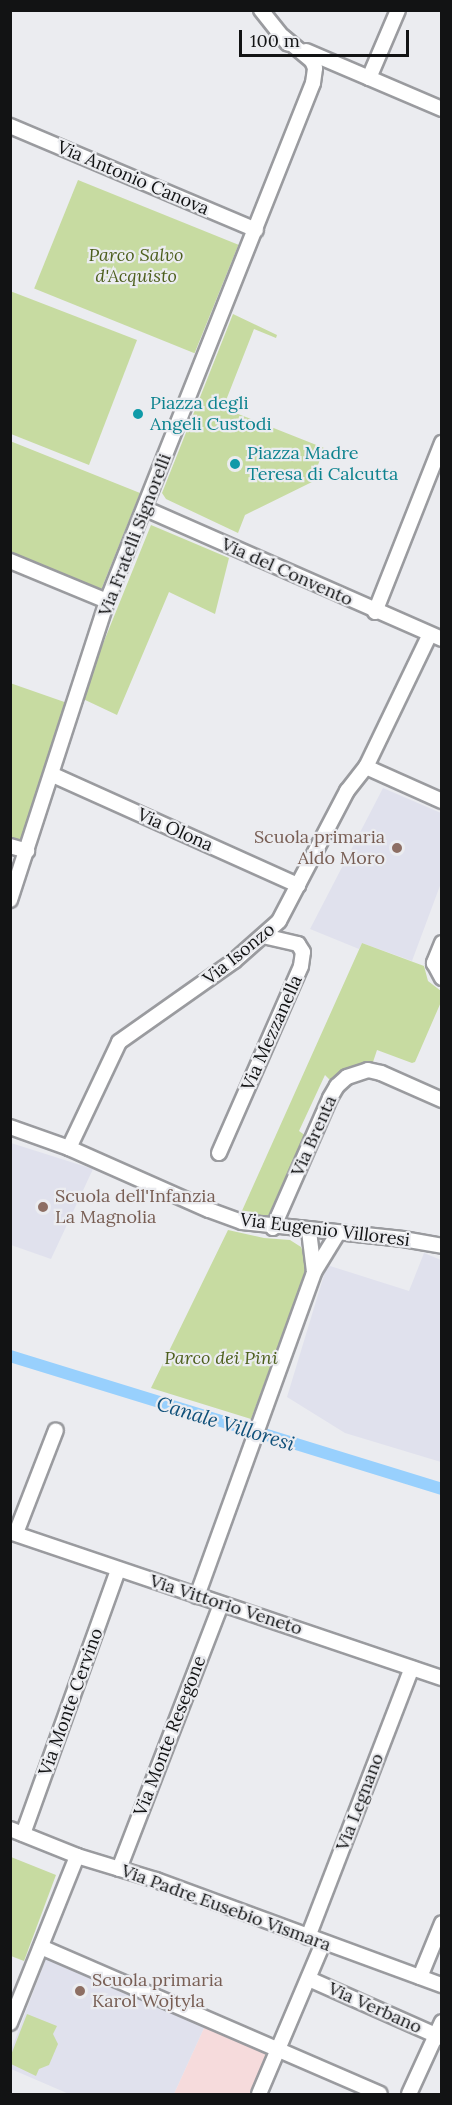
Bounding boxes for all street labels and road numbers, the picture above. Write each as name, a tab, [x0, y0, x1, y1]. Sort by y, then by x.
street label: Via Antonio Canova	[54, 136, 212, 220]
street label: Via Fratelli Signorelli	[94, 451, 176, 619]
street label: Via del Convento	[218, 533, 356, 611]
street label: Via Olona	[134, 804, 216, 856]
street label: Via Isonzo	[199, 919, 279, 989]
street label: Via Mezzanella	[237, 972, 307, 1094]
street label: Via Brenta	[287, 1092, 341, 1180]
street label: Via Eugenio Villoresi	[239, 1209, 411, 1251]
street label: Via Vittorio Veneto	[147, 1570, 305, 1640]
street label: Via Monte Cervino	[34, 1625, 108, 1779]
street label: Via Monte Resegone	[129, 1653, 211, 1819]
street label: Via Legnano	[332, 1750, 388, 1854]
street label: Via Padre Eusebio Vismara	[118, 1860, 334, 1956]
street label: Via Verbano	[325, 1978, 425, 2038]

